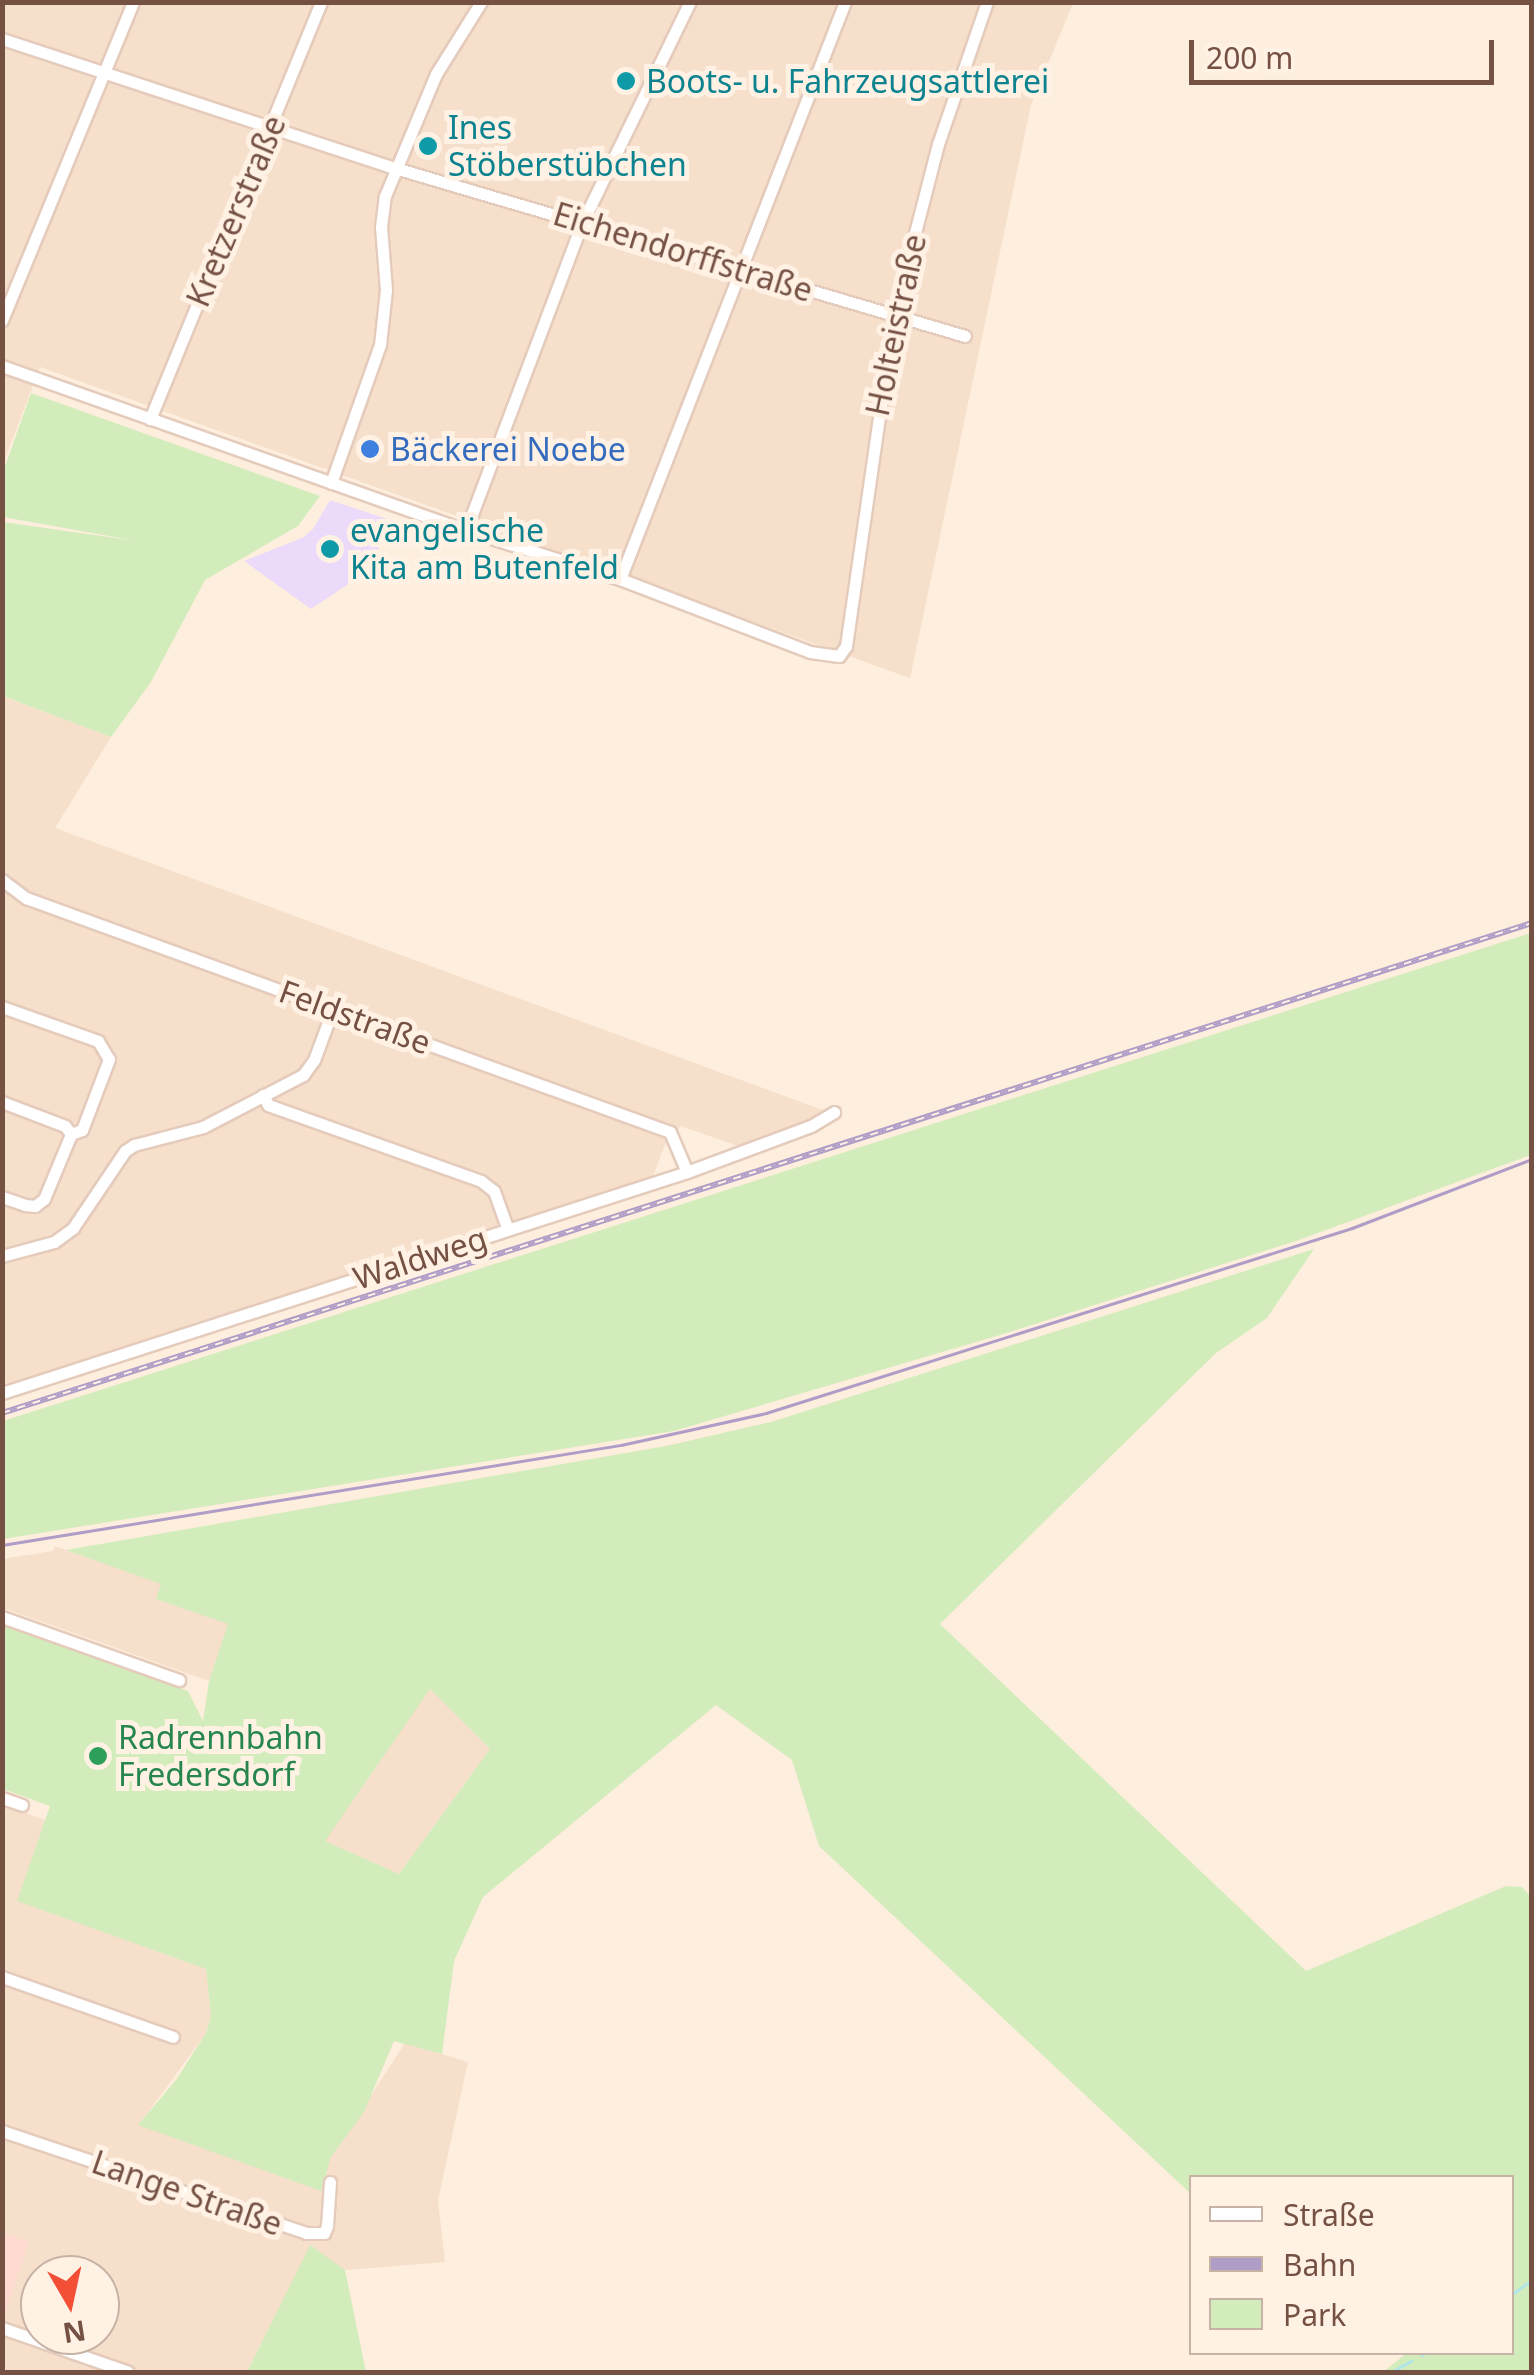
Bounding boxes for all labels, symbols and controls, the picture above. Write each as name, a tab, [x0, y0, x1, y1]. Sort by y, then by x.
scale bar	[1194, 20, 1499, 82]
text: 200 m	[1206, 37, 1293, 78]
place label: Boots- u. Fahrzeugsattlerei	[646, 62, 1049, 100]
marker: Boots- u. Fahrzeugsattlerei	[615, 70, 637, 92]
place label: Ines Stöberstübchen	[448, 109, 687, 184]
street label: Kretzerstraße	[178, 110, 294, 312]
marker: Ines Stöberstübchen	[417, 135, 439, 157]
street label: Eichendorffstraße	[549, 194, 817, 310]
street label: Holteistraße	[858, 231, 934, 419]
place label: Bäckerei Noebe	[390, 430, 626, 468]
marker: Bäckerei Noebe	[359, 438, 381, 460]
place label: evangelische Kita am Butenfeld	[350, 512, 619, 587]
marker: evangelische Kita am Butenfeld	[319, 538, 341, 560]
street label: Feldstraße	[274, 972, 436, 1062]
street label: Waldweg	[348, 1218, 492, 1298]
place label: Radrennbahn Fredersdorf	[118, 1719, 323, 1794]
marker: Radrennbahn Fredersdorf	[87, 1745, 109, 1767]
street label: Lange Straße	[87, 2143, 287, 2243]
legend	[1189, 2175, 1514, 2355]
text: Straße	[1283, 2194, 1375, 2235]
text: Bahn	[1283, 2244, 1356, 2285]
north arrow	[20, 2255, 120, 2355]
text: Park	[1283, 2294, 1346, 2335]
text: N	[60, 2312, 89, 2353]

